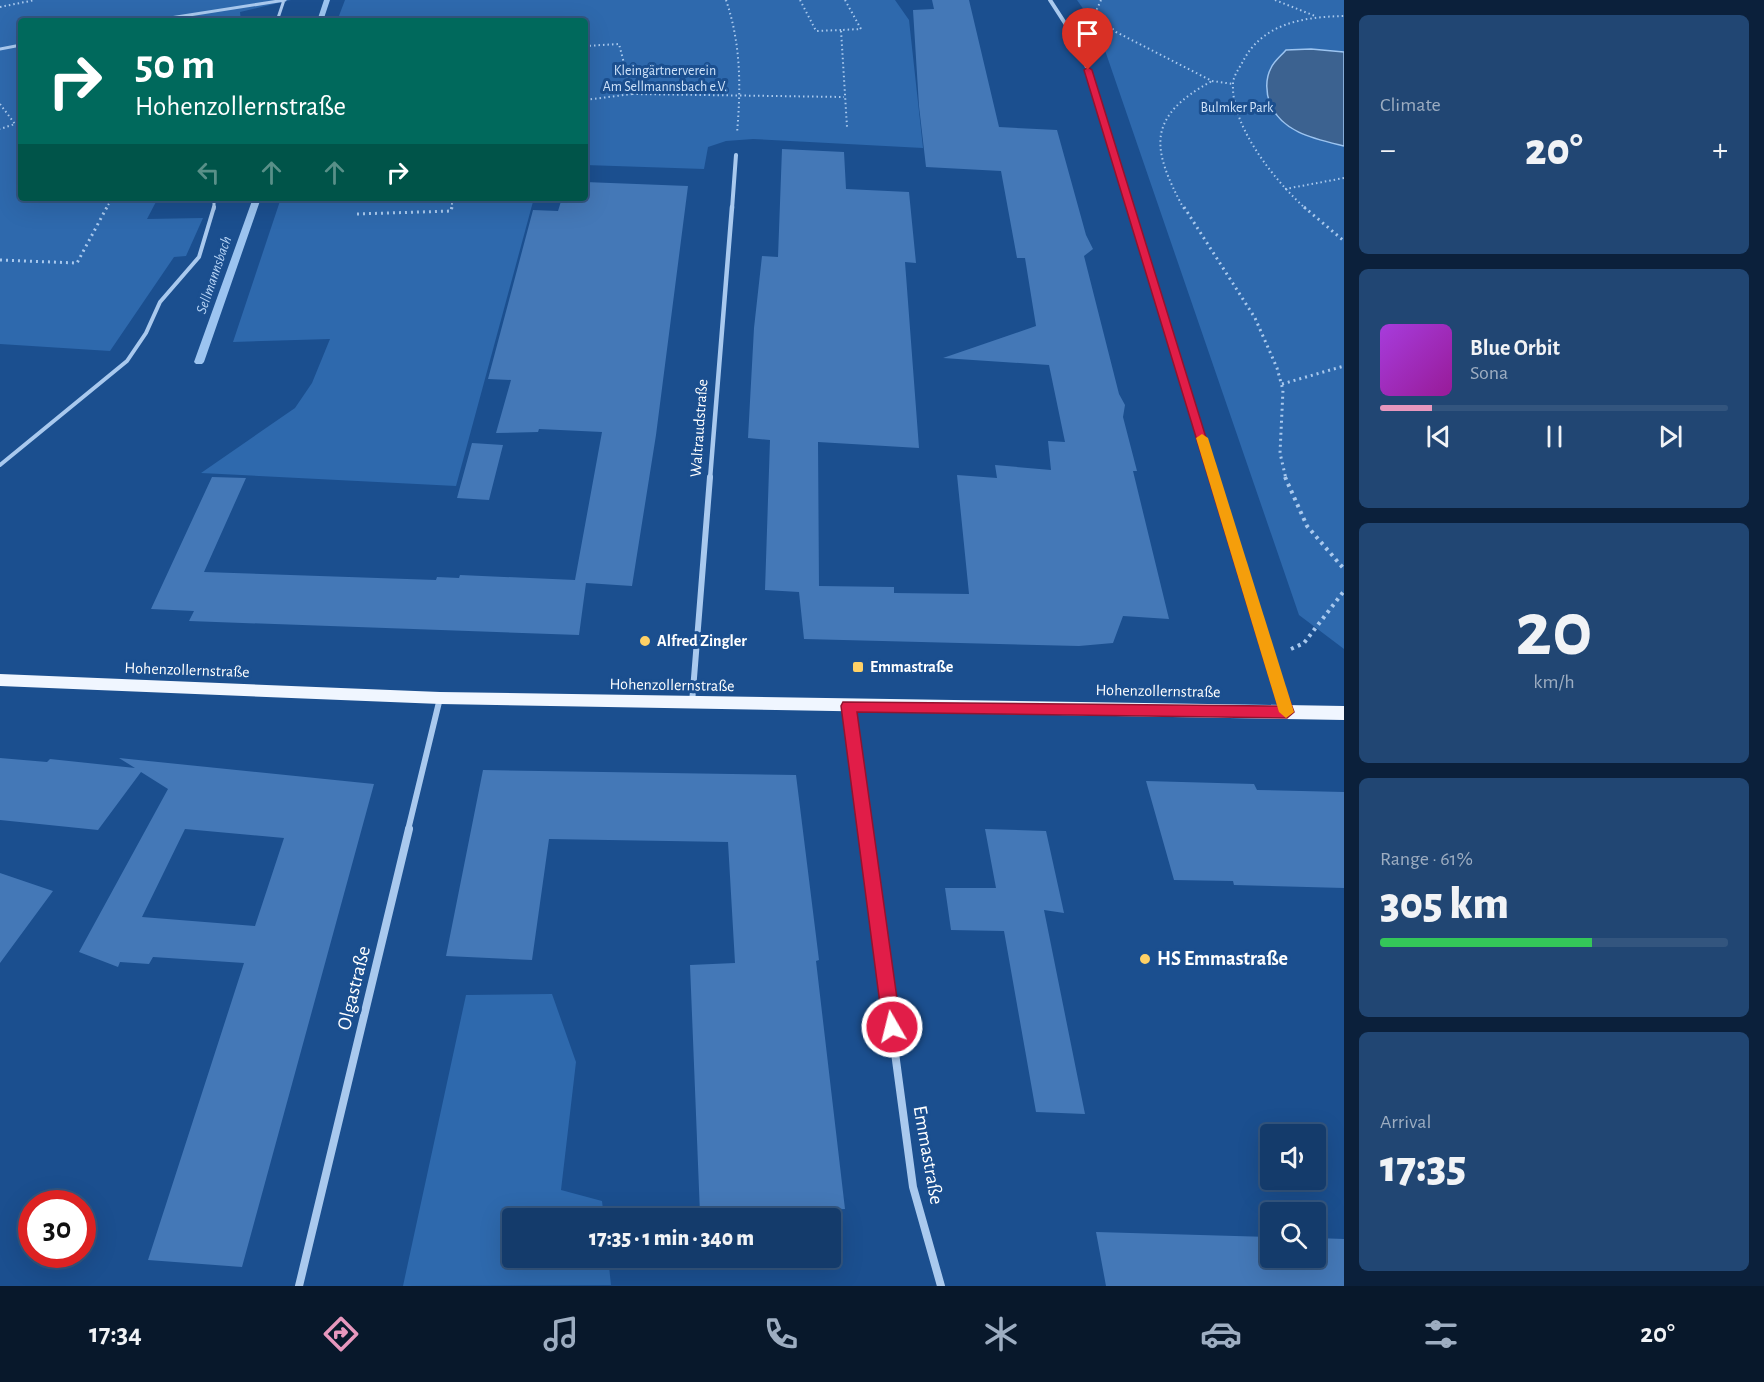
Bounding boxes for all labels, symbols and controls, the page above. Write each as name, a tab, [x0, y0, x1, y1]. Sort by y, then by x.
pin	[1062, 8, 1113, 70]
icon: arrive	[1071, 17, 1104, 50]
icon: right	[36, 42, 114, 120]
text: 50 m	[135, 44, 215, 86]
park label: Kleingärtnerverein Am Sellmannsbach e.V.	[603, 64, 727, 94]
text: Hohenzollernstraße	[135, 93, 346, 120]
text: Climate	[1380, 95, 1441, 115]
park label: Bulmker Park	[1201, 101, 1274, 115]
text: 20°	[1525, 128, 1583, 173]
text: −	[1380, 134, 1396, 167]
text: +	[1712, 134, 1728, 167]
icon: left	[192, 156, 225, 189]
icon: ahead	[255, 156, 288, 189]
icon: ahead	[318, 156, 351, 189]
icon: right	[381, 156, 414, 189]
water label: Sellmannsbach	[194, 234, 234, 316]
text: Blue Orbit	[1470, 337, 1560, 359]
text: Sona	[1470, 363, 1508, 383]
street label: Waltraudstraße	[688, 378, 710, 478]
icon: previous	[1422, 420, 1455, 453]
icon: pause	[1538, 420, 1571, 453]
icon: next	[1654, 420, 1687, 453]
text: 20	[1515, 592, 1593, 670]
place label: Alfred Zingler	[657, 633, 747, 649]
marker: Alfred Zingler	[638, 634, 652, 648]
place label: Emmastraße	[870, 659, 954, 675]
street label: Hohenzollernstraße	[124, 660, 250, 680]
marker: Emmastraße	[851, 660, 865, 674]
text: km/h	[1533, 672, 1575, 692]
street label: Hohenzollernstraße	[609, 676, 735, 694]
street label: Hohenzollernstraße	[1095, 682, 1221, 700]
text: Range · 61%	[1380, 849, 1473, 869]
text: 305 km	[1380, 882, 1509, 927]
street label: Olgastraße	[334, 944, 374, 1032]
place label: HS Emmastraße	[1157, 949, 1288, 969]
marker: HS Emmastraße	[1138, 952, 1152, 966]
position arrow	[860, 995, 924, 1059]
street label: Emmastraße	[909, 1104, 947, 1206]
text: Arrival	[1380, 1112, 1431, 1132]
map controls	[1260, 1124, 1326, 1268]
button: sound	[1260, 1124, 1326, 1190]
text: 17:35	[1380, 1145, 1466, 1190]
speed limit sign: 30	[18, 1190, 96, 1268]
button: search	[1260, 1202, 1326, 1268]
text: 17:35 · 1 min · 340 m	[589, 1227, 754, 1249]
icon: directions	[320, 1313, 362, 1355]
icon: music	[540, 1313, 582, 1355]
icon: phone	[760, 1313, 802, 1355]
icon: climate	[980, 1313, 1022, 1355]
icon: car	[1200, 1313, 1242, 1355]
icon: filters	[1420, 1313, 1462, 1355]
text: 17:34	[89, 1320, 142, 1347]
text: 20°	[1640, 1320, 1675, 1347]

